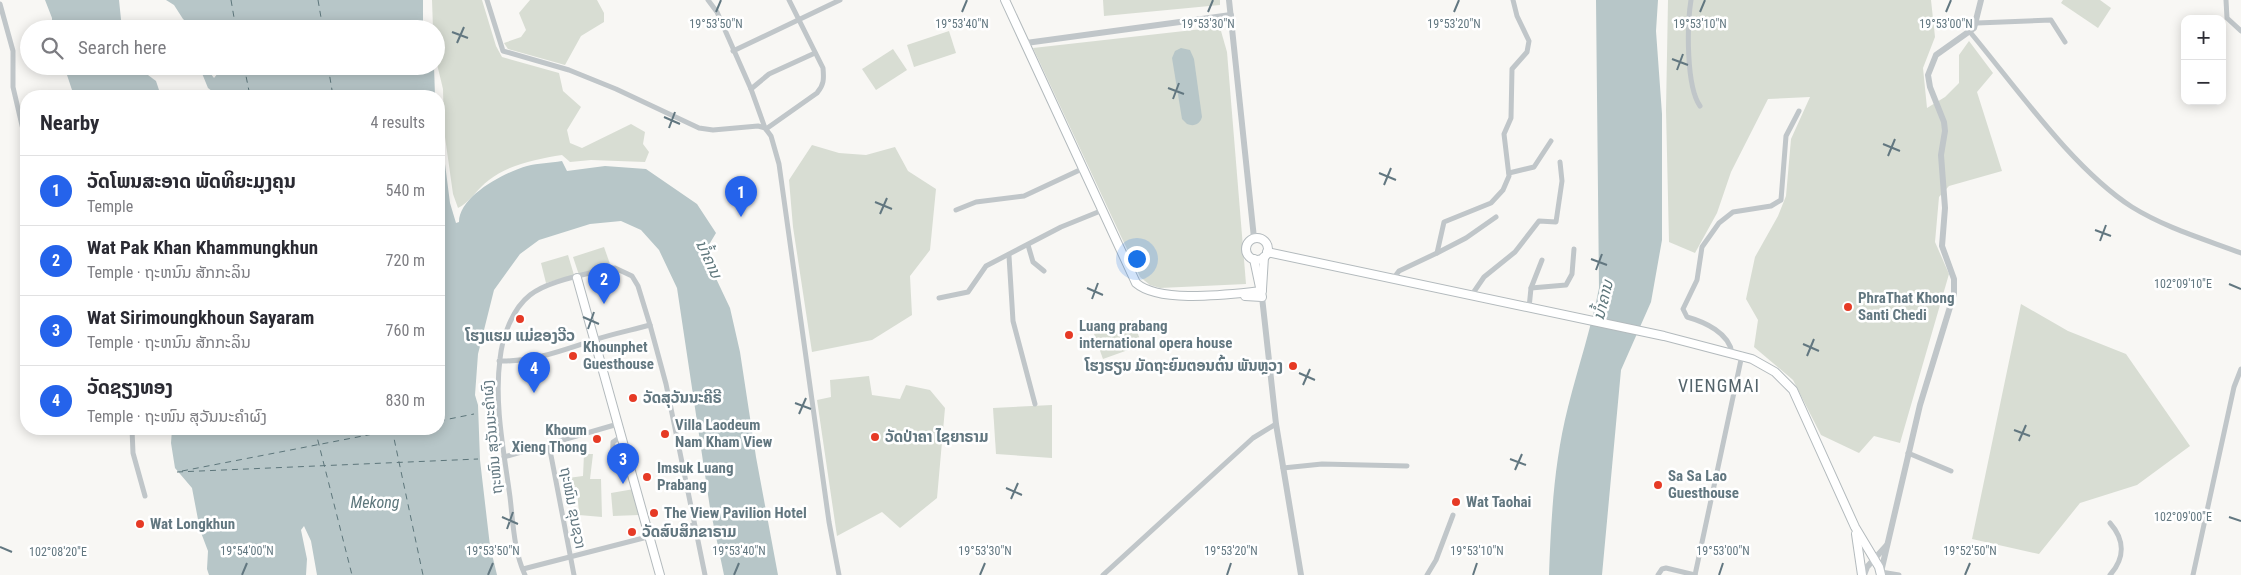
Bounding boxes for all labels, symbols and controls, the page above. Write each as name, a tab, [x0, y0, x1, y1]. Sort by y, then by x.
map controls	[2181, 15, 2226, 105]
button: +	[2181, 15, 2226, 60]
text: 19°53'50"N	[689, 17, 743, 31]
text: 19°53'40"N	[935, 17, 989, 31]
text: 19°53'30"N	[1181, 17, 1235, 31]
text: 19°53'20"N	[1427, 17, 1481, 31]
text: 19°53'10"N	[1673, 17, 1727, 31]
text: 19°53'00"N	[1919, 17, 1973, 31]
search box	[20, 20, 445, 75]
icon: search	[38, 34, 66, 62]
text: Search here	[78, 36, 166, 59]
button: −	[2181, 60, 2226, 105]
text: Nearby	[40, 111, 99, 135]
text: 4 results	[370, 113, 425, 132]
text: ວັດໂພນສະອາດ ພັດທິຍະມຸງຄຸນ	[87, 170, 296, 193]
pin: 1	[725, 176, 757, 217]
text: 1	[52, 181, 60, 200]
text: 540 m	[386, 181, 425, 200]
text: Temple	[87, 197, 133, 216]
text: Wat Pak Khan Khammungkhun	[87, 236, 318, 259]
water label: ນ້ຳຄານ	[692, 236, 729, 282]
your location	[1124, 246, 1150, 272]
text: 2	[52, 251, 60, 270]
text: 720 m	[386, 251, 425, 270]
text: Temple · ຖະຫນົນ ສັກກະລິນ	[87, 263, 251, 282]
pin: 2	[588, 263, 620, 304]
water label: ນ້ຳຄານ	[1586, 277, 1617, 322]
text: 102°09'10"E	[2154, 277, 2212, 291]
place label: PhraThat Khong Santi Chedi	[1858, 289, 1954, 324]
marker: PhraThat Khong Santi Chedi	[1842, 301, 1854, 313]
text: Wat Sirimoungkhoun Sayaram	[87, 306, 314, 329]
marker: ໂຮງແຮມ ແມ່ຂອງວີວ	[514, 313, 526, 325]
place label: Luang prabang international opera house	[1079, 317, 1232, 352]
text: 3	[52, 321, 60, 340]
text: 760 m	[386, 321, 425, 340]
place label: ໂຮງແຮມ ແມ່ຂອງວີວ	[464, 326, 575, 345]
marker: Luang prabang international opera house	[1063, 329, 1075, 341]
text: Temple · ຖະຫນົນ ສັກກະລິນ	[87, 333, 251, 352]
place label: Khounphet Guesthouse	[583, 338, 654, 373]
marker: Khounphet Guesthouse	[567, 350, 579, 362]
pin: 4	[518, 352, 550, 393]
place label: ໂຮງຮຽນ ມັດຖະຍົມຕອນຕົ້ນ ພັນຫຼວງ	[1083, 354, 1283, 375]
marker: ໂຮງຮຽນ ມັດຖະຍົມຕອນຕົ້ນ ພັນຫຼວງ	[1287, 360, 1299, 372]
district label: VIENGMAI	[1678, 375, 1760, 396]
text: ວັດຊຽງທອງ	[87, 376, 173, 399]
street label: ຖະໜົນ ສຸວັນນະຄໍາຜົງ	[478, 379, 507, 495]
place label: ວັດສຸວັນນະຄີຣີ	[643, 388, 722, 408]
text: 4	[52, 391, 60, 410]
text: 830 m	[386, 391, 425, 410]
marker: ວັດສຸວັນນະຄີຣີ	[627, 392, 639, 404]
text: Temple · ຖະໜົນ ສຸວັນນະຄໍາຜົງ	[87, 407, 267, 426]
place label: Villa Laodeum Nam Kham View	[675, 416, 773, 451]
place label: Khoum Xieng Thong	[512, 421, 587, 456]
marker: Villa Laodeum Nam Kham View	[659, 428, 671, 440]
place label: ວັດປ່າຄາ ໄຊຍາຣາມ	[885, 428, 988, 446]
marker: ວັດປ່າຄາ ໄຊຍາຣາມ	[869, 431, 881, 443]
marker: Khoum Xieng Thong	[591, 433, 603, 445]
pin: 3	[607, 443, 639, 484]
place label: Imsuk Luang Prabang	[657, 459, 733, 494]
street label: ຖະໜົນ ຂຸນຊວາ	[555, 466, 590, 551]
place label: Sa Sa Lao Guesthouse	[1668, 467, 1739, 502]
marker: Imsuk Luang Prabang	[641, 471, 653, 483]
marker: Sa Sa Lao Guesthouse	[1652, 479, 1664, 491]
water label: Mekong	[351, 493, 400, 512]
place label: Wat Taohai	[1466, 493, 1531, 511]
marker: Wat Taohai	[1450, 496, 1462, 508]
place label: The View Pavilion Hotel	[664, 504, 807, 522]
marker: The View Pavilion Hotel	[648, 507, 660, 519]
text: 102°09'00"E	[2154, 510, 2212, 524]
place label: Wat Longkhun	[150, 515, 235, 533]
marker: Wat Longkhun	[134, 518, 146, 530]
place label: ວັດສົບສິກຂາຣາມ	[642, 522, 736, 541]
marker: ວັດສົບສິກຂາຣາມ	[626, 526, 638, 538]
text: 19°54'00"N	[220, 544, 274, 558]
text: 19°53'50"N	[466, 544, 520, 558]
text: 19°53'40"N	[712, 544, 766, 558]
text: 19°53'30"N	[958, 544, 1012, 558]
text: 19°53'20"N	[1204, 544, 1258, 558]
text: 19°53'10"N	[1450, 544, 1504, 558]
text: 19°53'00"N	[1696, 544, 1750, 558]
text: 19°52'50"N	[1943, 544, 1997, 558]
text: 102°08'20"E	[29, 545, 87, 559]

